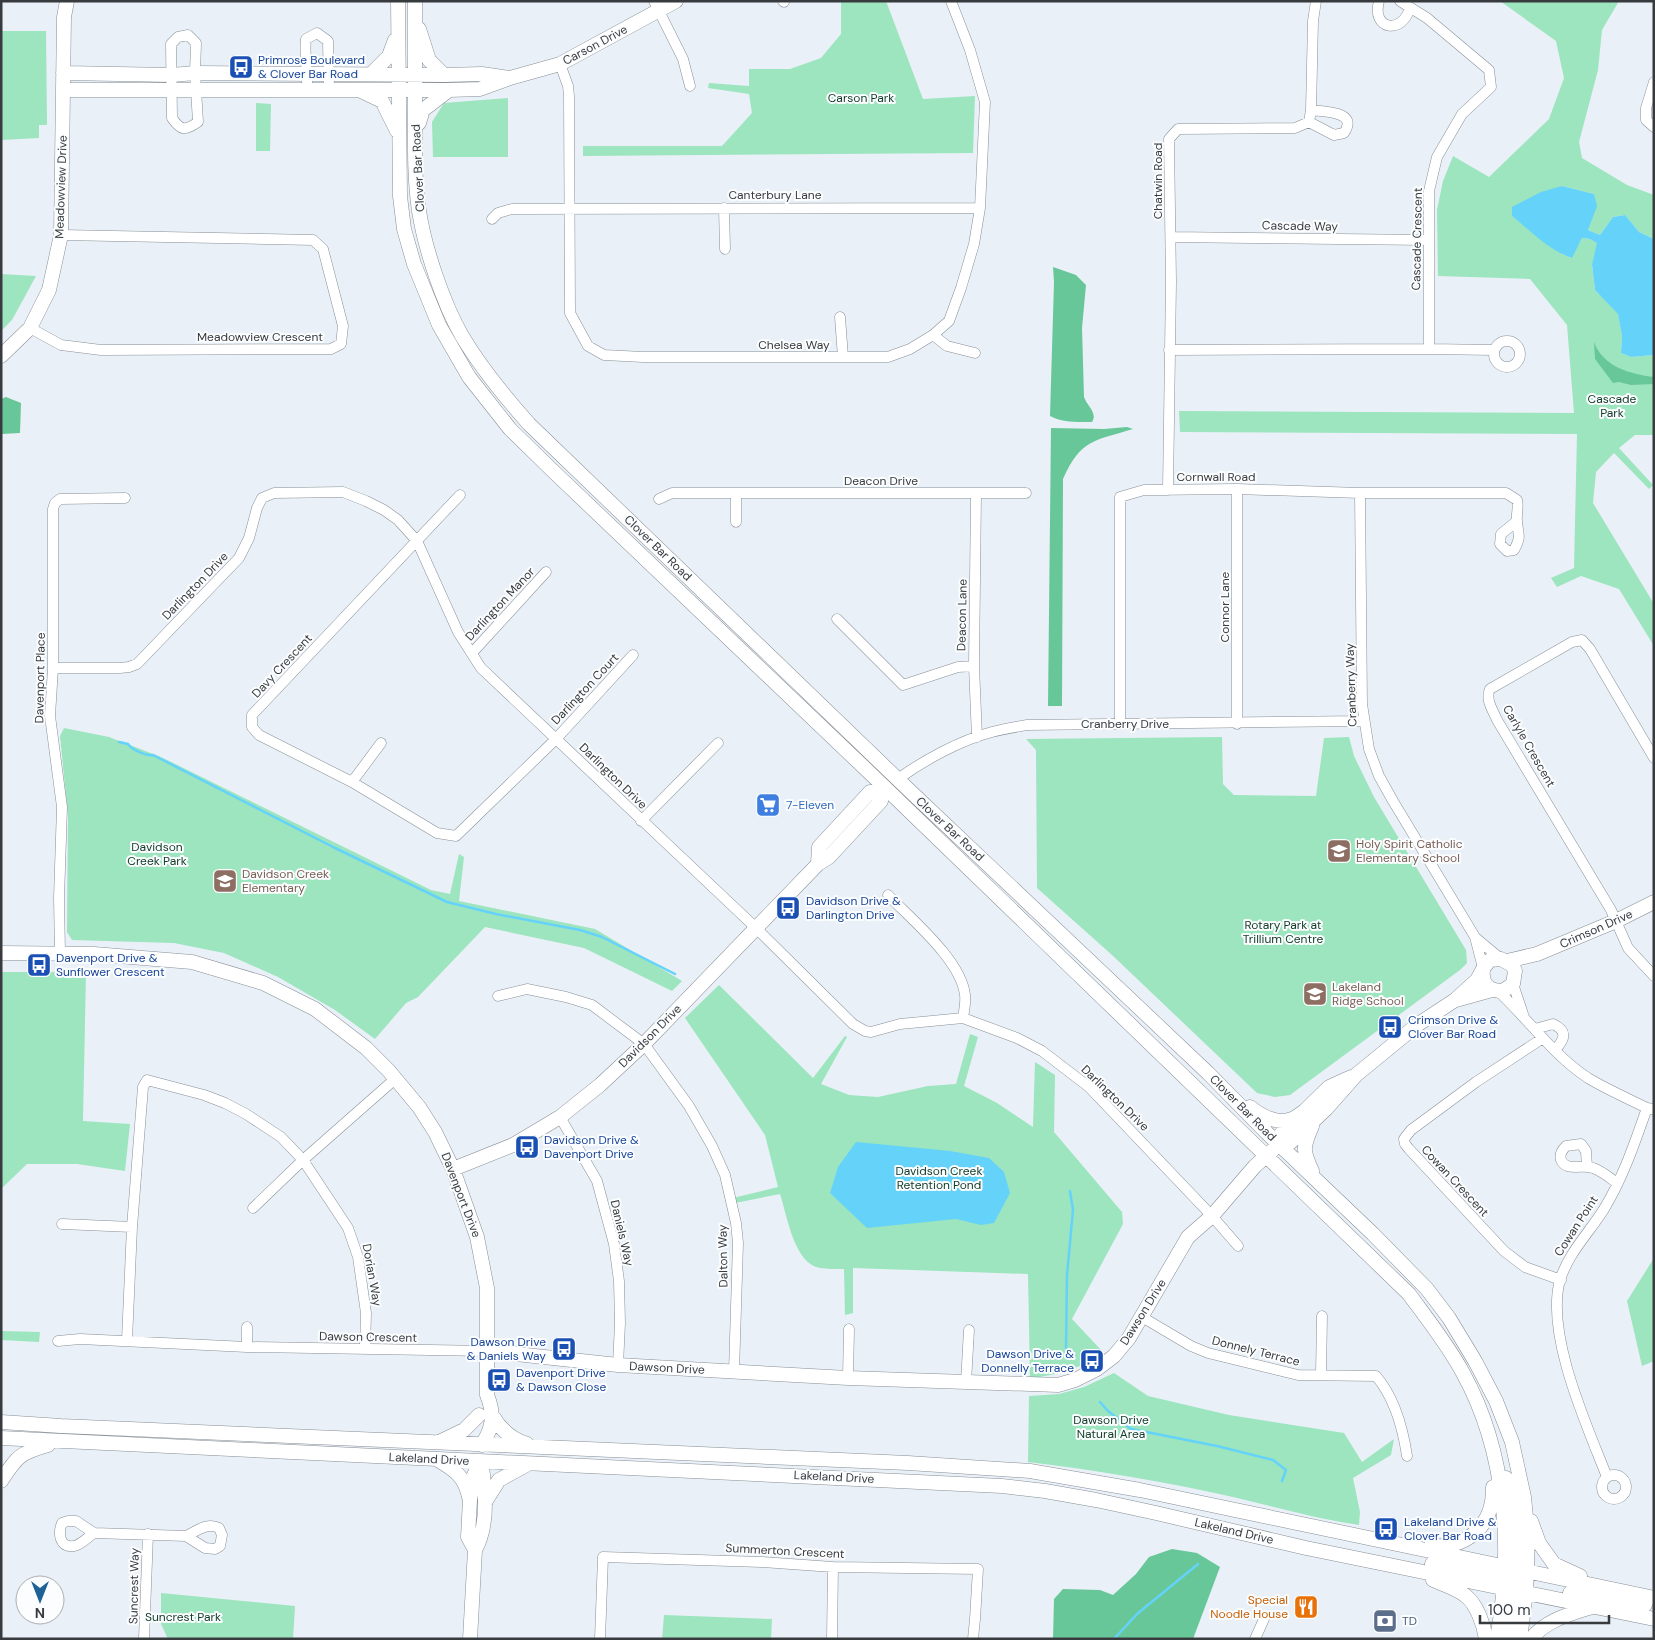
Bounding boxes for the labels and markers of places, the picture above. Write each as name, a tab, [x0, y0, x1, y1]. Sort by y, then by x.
place label: Primrose Boulevard & Clover Bar Road	[258, 52, 365, 82]
bus stop icon: Primrose Boulevard & Clover Bar Road	[228, 54, 254, 80]
supermarket icon: 7-Eleven	[755, 792, 781, 818]
place label: 7-Eleven	[786, 797, 834, 813]
place label: Holy Spirit Catholic Elementary School	[1356, 836, 1463, 866]
school or university icon: Holy Spirit Catholic Elementary School	[1326, 838, 1352, 864]
place label: Davidson Creek Elementary	[242, 866, 329, 896]
school or university icon: Davidson Creek Elementary	[212, 868, 238, 894]
place label: Davidson Drive & Darlington Drive	[806, 893, 901, 923]
bus stop icon: Davidson Drive & Darlington Drive	[775, 895, 801, 921]
place label: Davenport Drive & Sunflower Crescent	[56, 950, 165, 980]
bus stop icon: Davenport Drive & Sunflower Crescent	[26, 952, 52, 978]
place label: Lakeland Ridge School	[1332, 979, 1404, 1009]
school or university icon: Lakeland Ridge School	[1302, 981, 1328, 1007]
place label: Crimson Drive & Clover Bar Road	[1408, 1012, 1498, 1042]
bus stop icon: Crimson Drive & Clover Bar Road	[1377, 1014, 1403, 1040]
place label: Davidson Drive & Davenport Drive	[544, 1132, 639, 1162]
bus stop icon: Davidson Drive & Davenport Drive	[514, 1134, 540, 1160]
place label: Dawson Drive & Daniels Way	[467, 1334, 546, 1364]
bus stop icon: Dawson Drive & Daniels Way	[551, 1336, 577, 1362]
place label: Dawson Drive & Donnelly Terrace	[981, 1346, 1074, 1376]
bus stop icon: Dawson Drive & Donnelly Terrace	[1079, 1348, 1105, 1374]
place label: Davenport Drive & Dawson Close	[516, 1365, 606, 1395]
bus stop icon: Davenport Drive & Dawson Close	[486, 1367, 512, 1393]
place label: Lakeland Drive & Clover Bar Road	[1404, 1514, 1497, 1544]
bus stop icon: Lakeland Drive & Clover Bar Road	[1373, 1516, 1399, 1542]
place label: Special Noodle House	[1210, 1592, 1288, 1622]
restaurant icon: Special Noodle House	[1293, 1594, 1319, 1620]
bank icon: TD	[1372, 1608, 1398, 1634]
place label: TD	[1402, 1613, 1417, 1629]

